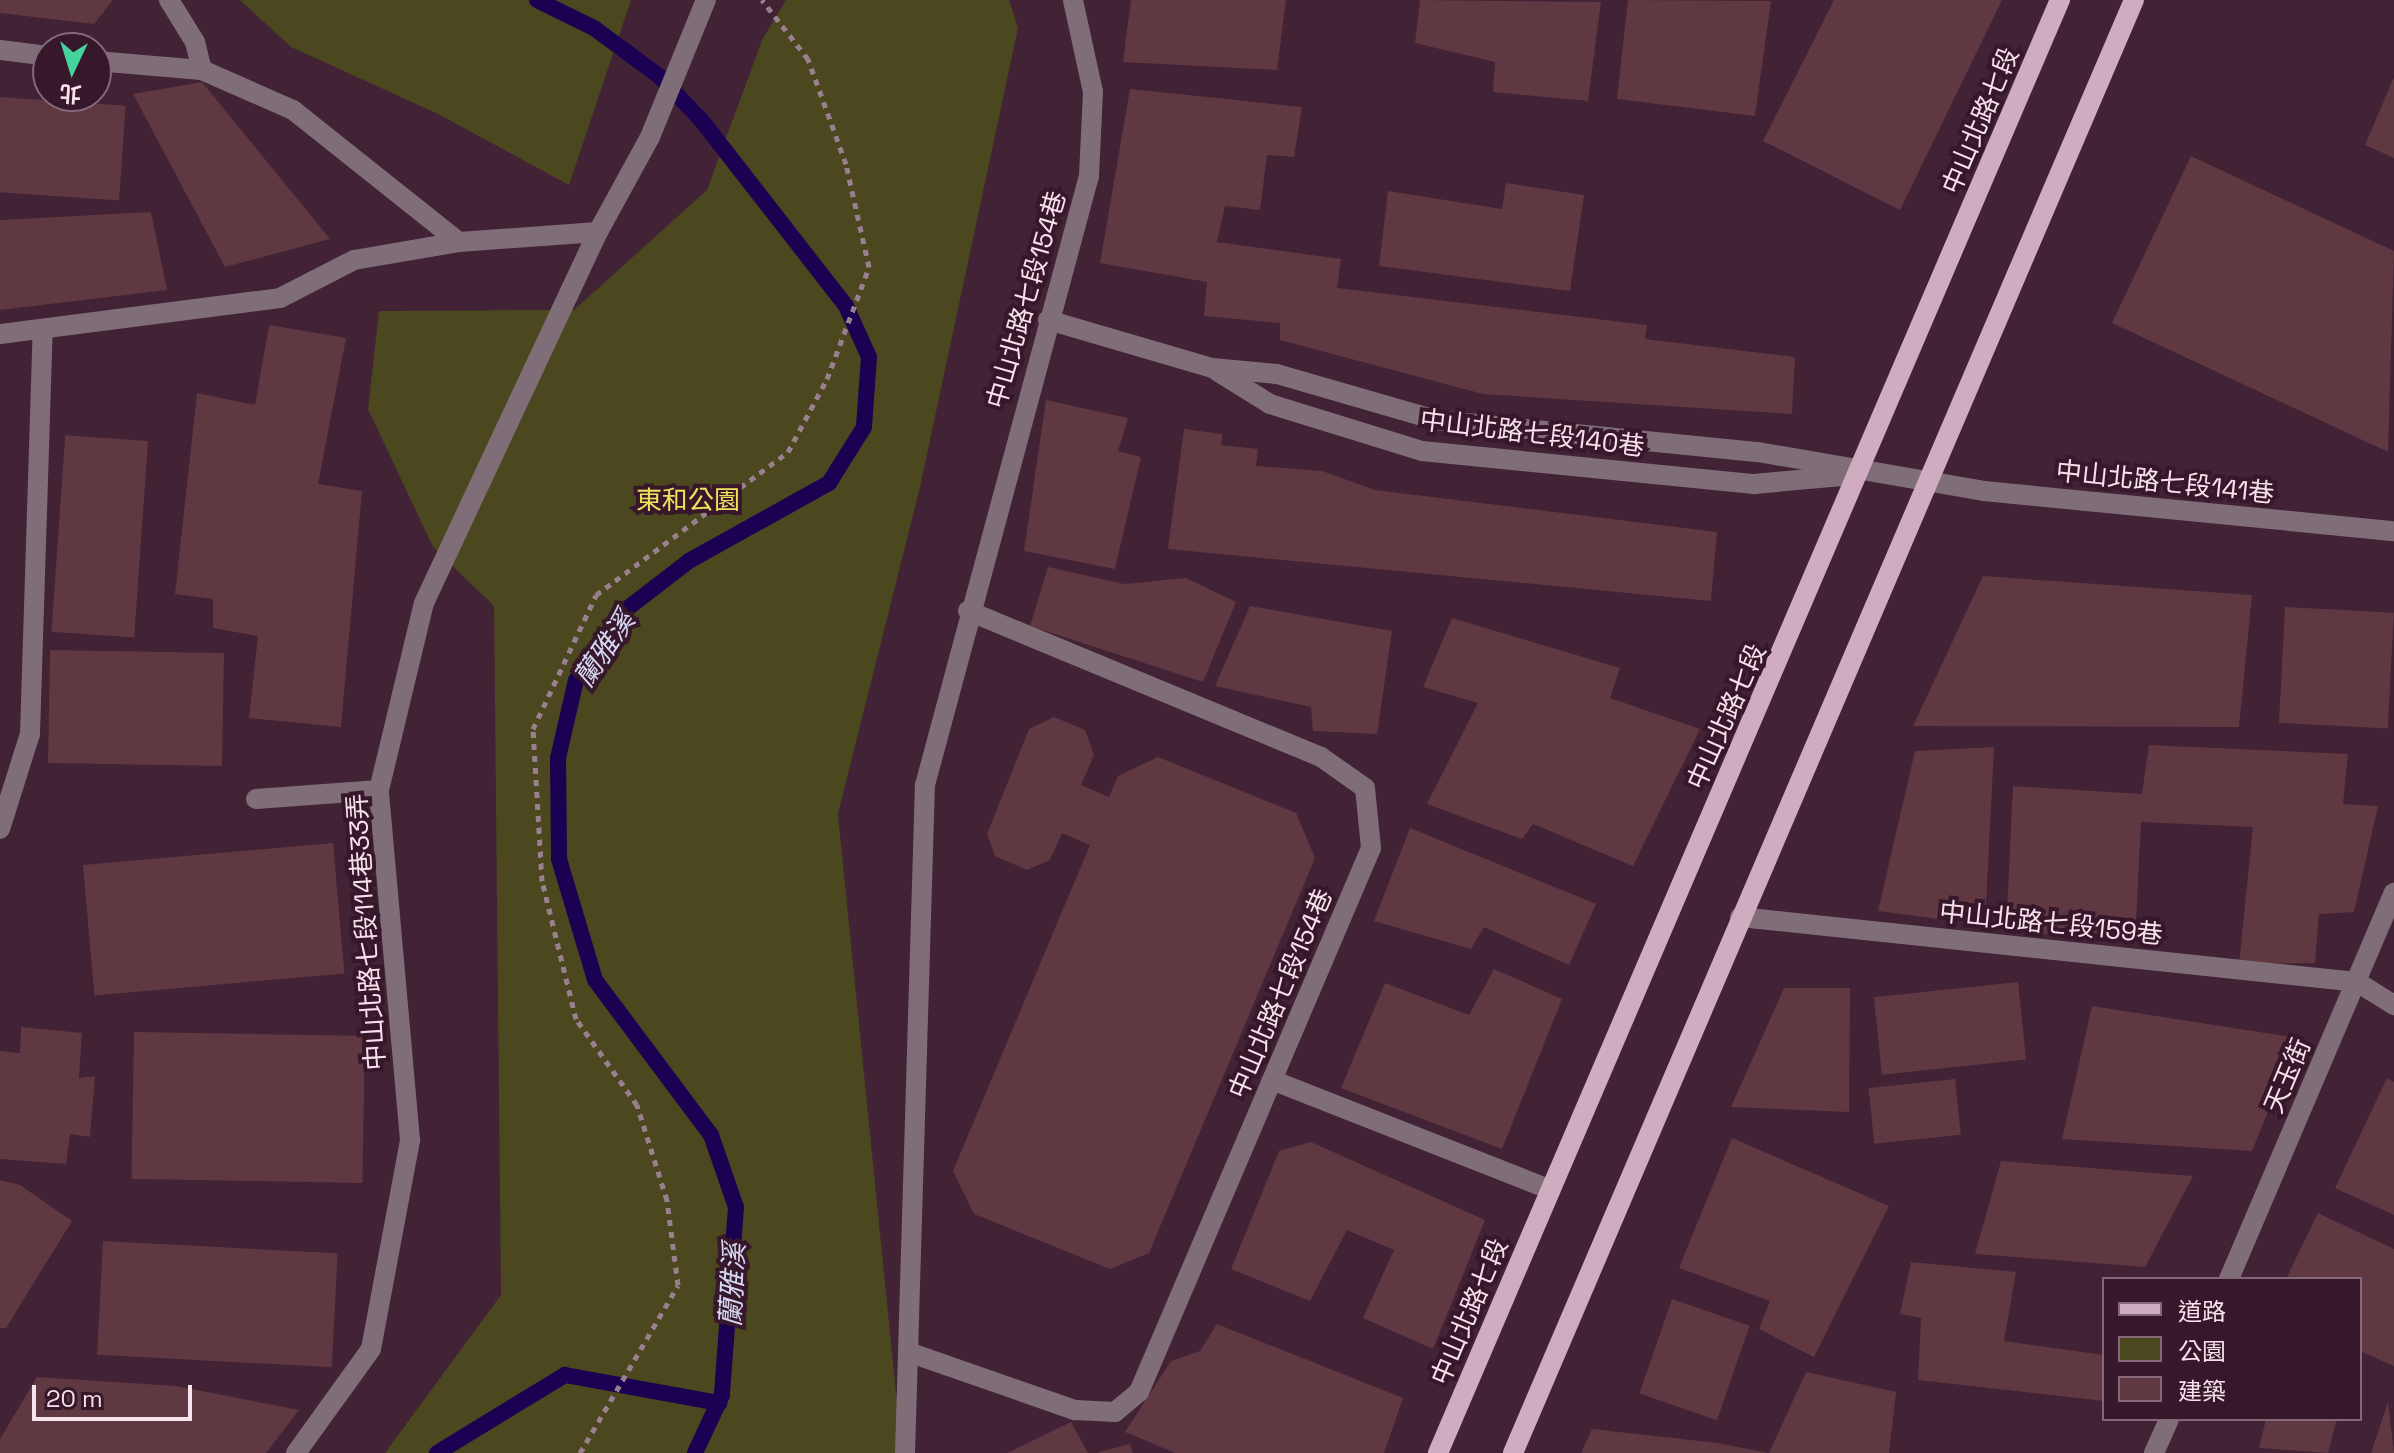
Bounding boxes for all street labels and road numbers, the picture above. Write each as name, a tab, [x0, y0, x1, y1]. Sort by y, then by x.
street label: 中山北路七段	[1936, 43, 2026, 199]
street label: 中山北路七段154巷	[981, 188, 1073, 412]
street label: 中山北路七段140巷	[1418, 405, 1646, 463]
street label: 中山北路七段141巷	[2054, 456, 2276, 510]
street label: 中山北路七段	[1681, 639, 1773, 795]
street label: 中山北路七段114巷33弄	[342, 793, 392, 1071]
street label: 中山北路七段154巷	[1223, 884, 1339, 1104]
street label: 中山北路七段159巷	[1938, 897, 2164, 951]
street label: 天玉街	[2258, 1034, 2318, 1118]
street label: 中山北路七段	[1425, 1234, 1515, 1390]

